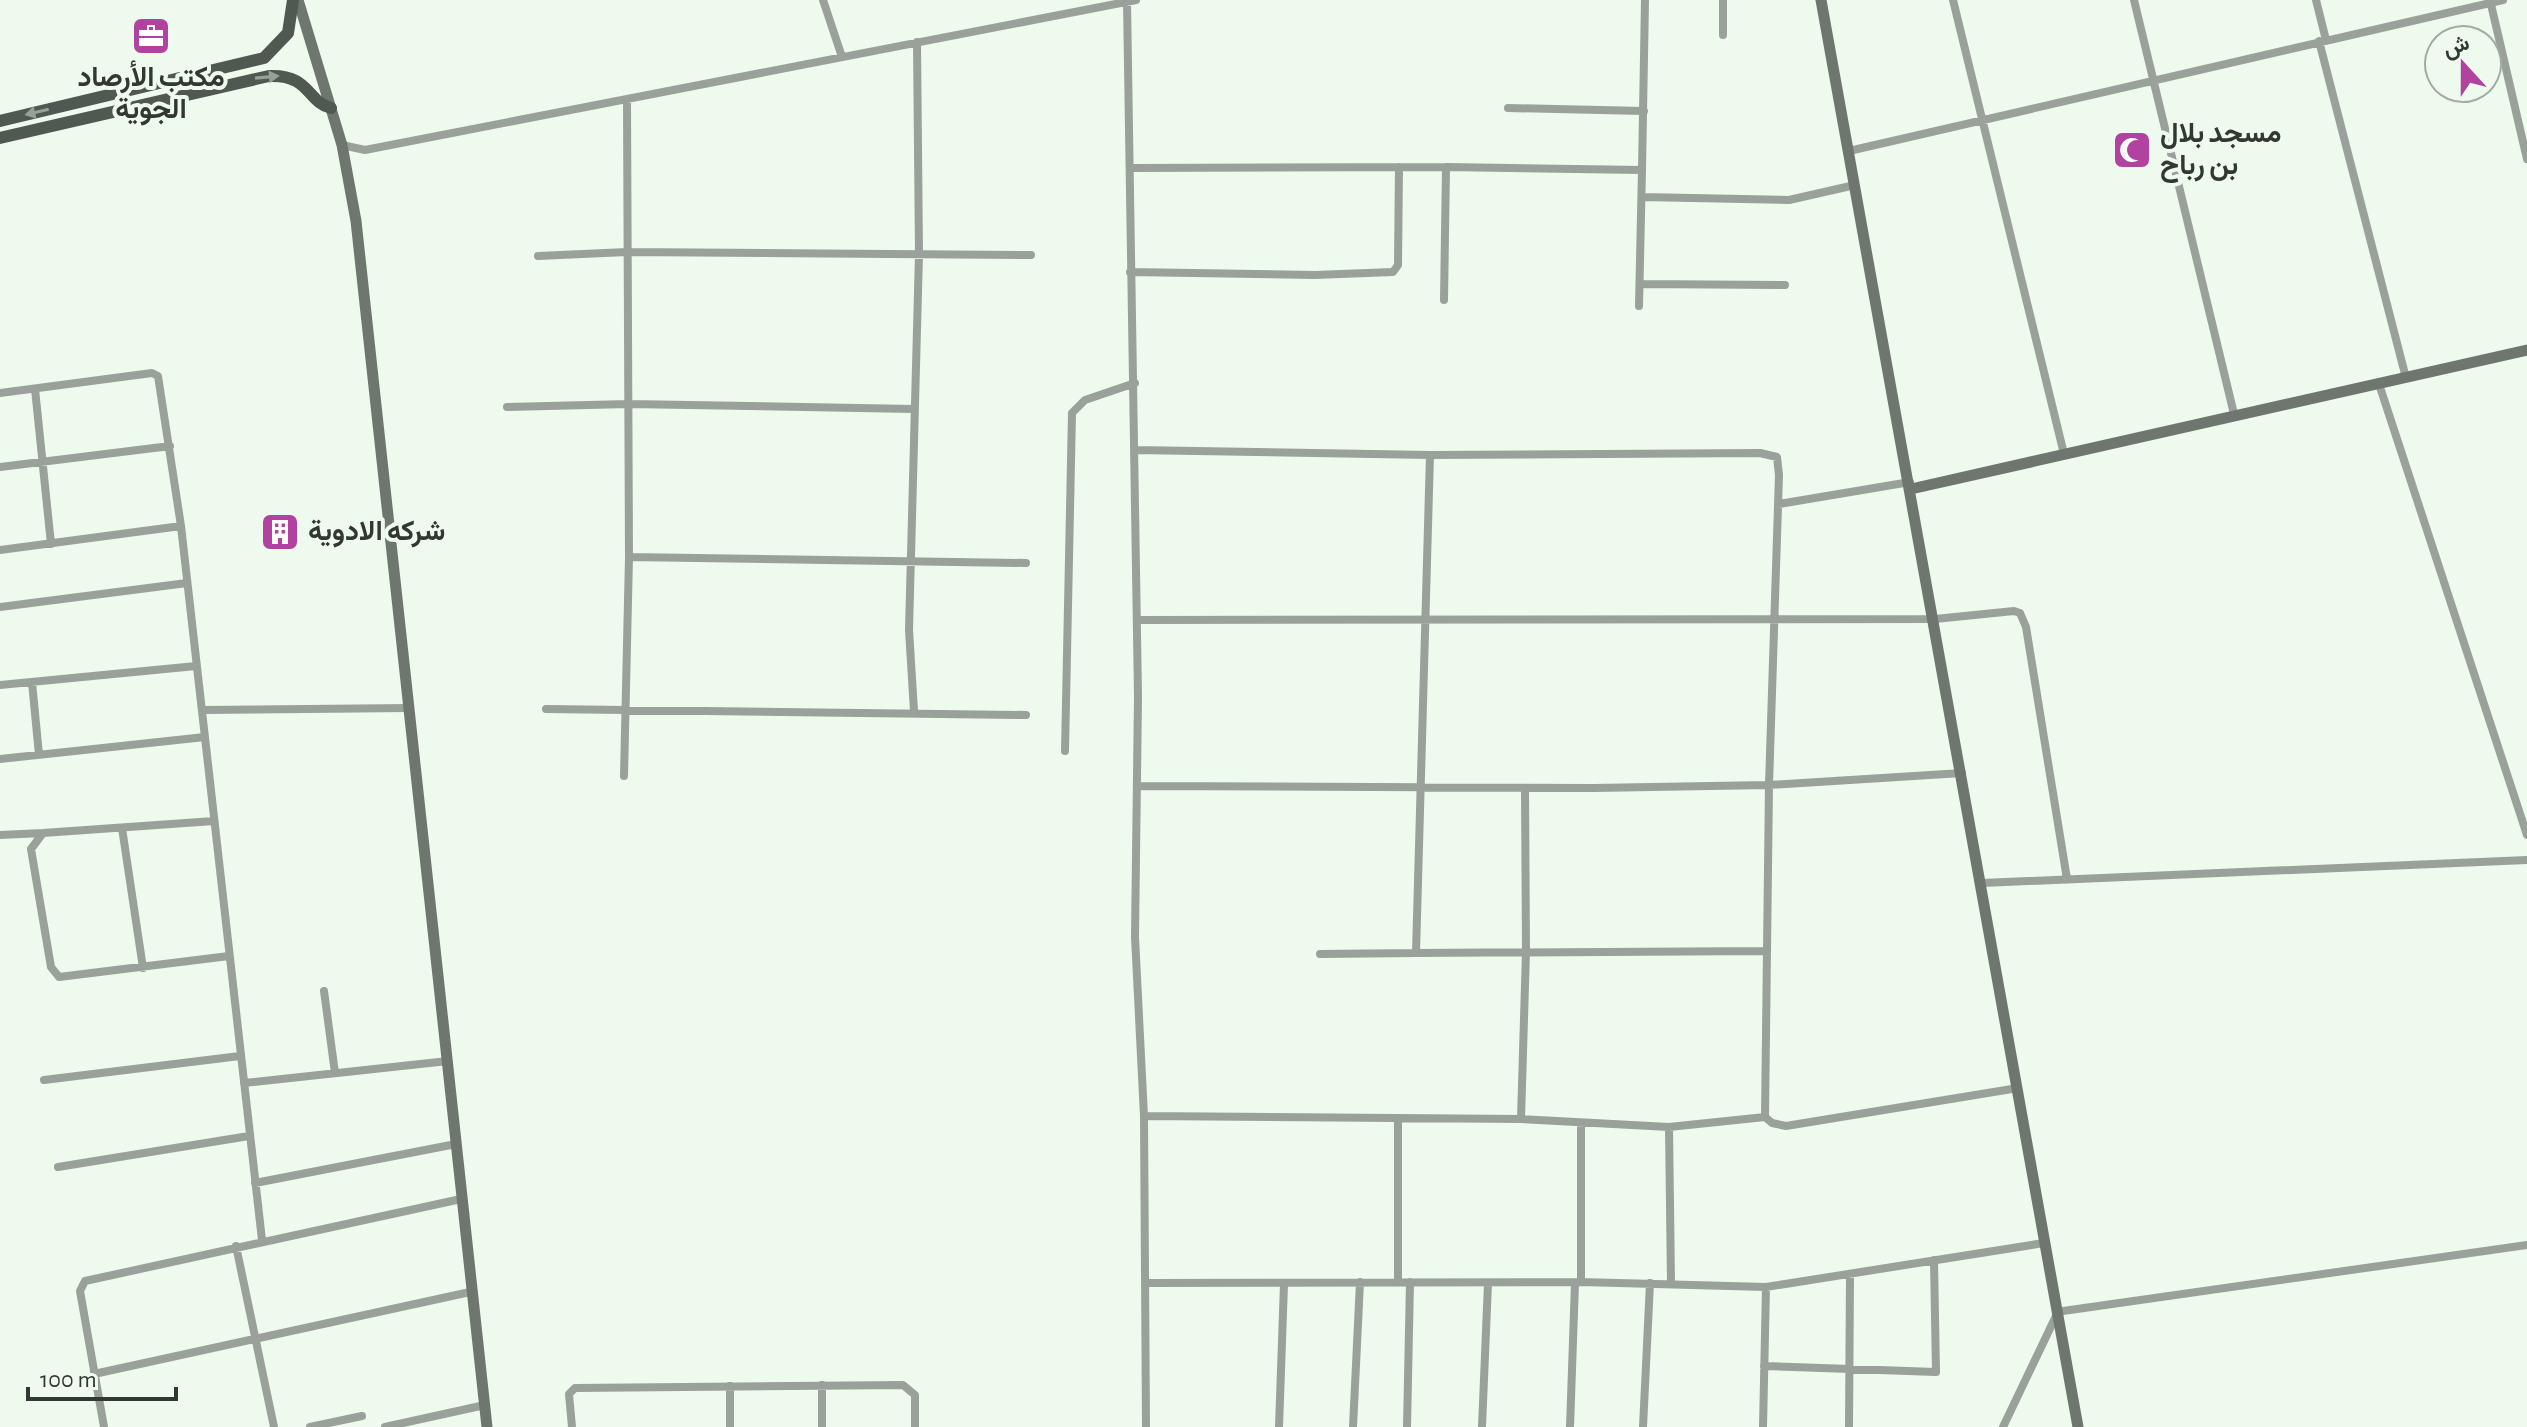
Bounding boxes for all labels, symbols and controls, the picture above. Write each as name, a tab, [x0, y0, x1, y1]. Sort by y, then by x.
office icon: مكتب الأرصاد الجوية	[130, 15, 172, 57]
north arrow	[2423, 24, 2503, 104]
text: ش	[2440, 31, 2473, 63]
place label: مكتب الأرصاد الجوية	[77, 60, 225, 126]
one-way arrow	[255, 70, 280, 83]
one-way arrow	[25, 106, 50, 119]
place label: مسجد بلال بن رباح	[2160, 120, 2282, 183]
mosque icon: مسجد بلال بن رباح	[2111, 129, 2153, 171]
building icon: شركه الادوية	[259, 511, 301, 553]
place label: شركه الادوية	[308, 518, 445, 548]
scale bar	[28, 1351, 176, 1401]
text: 100 m	[40, 1368, 97, 1392]

